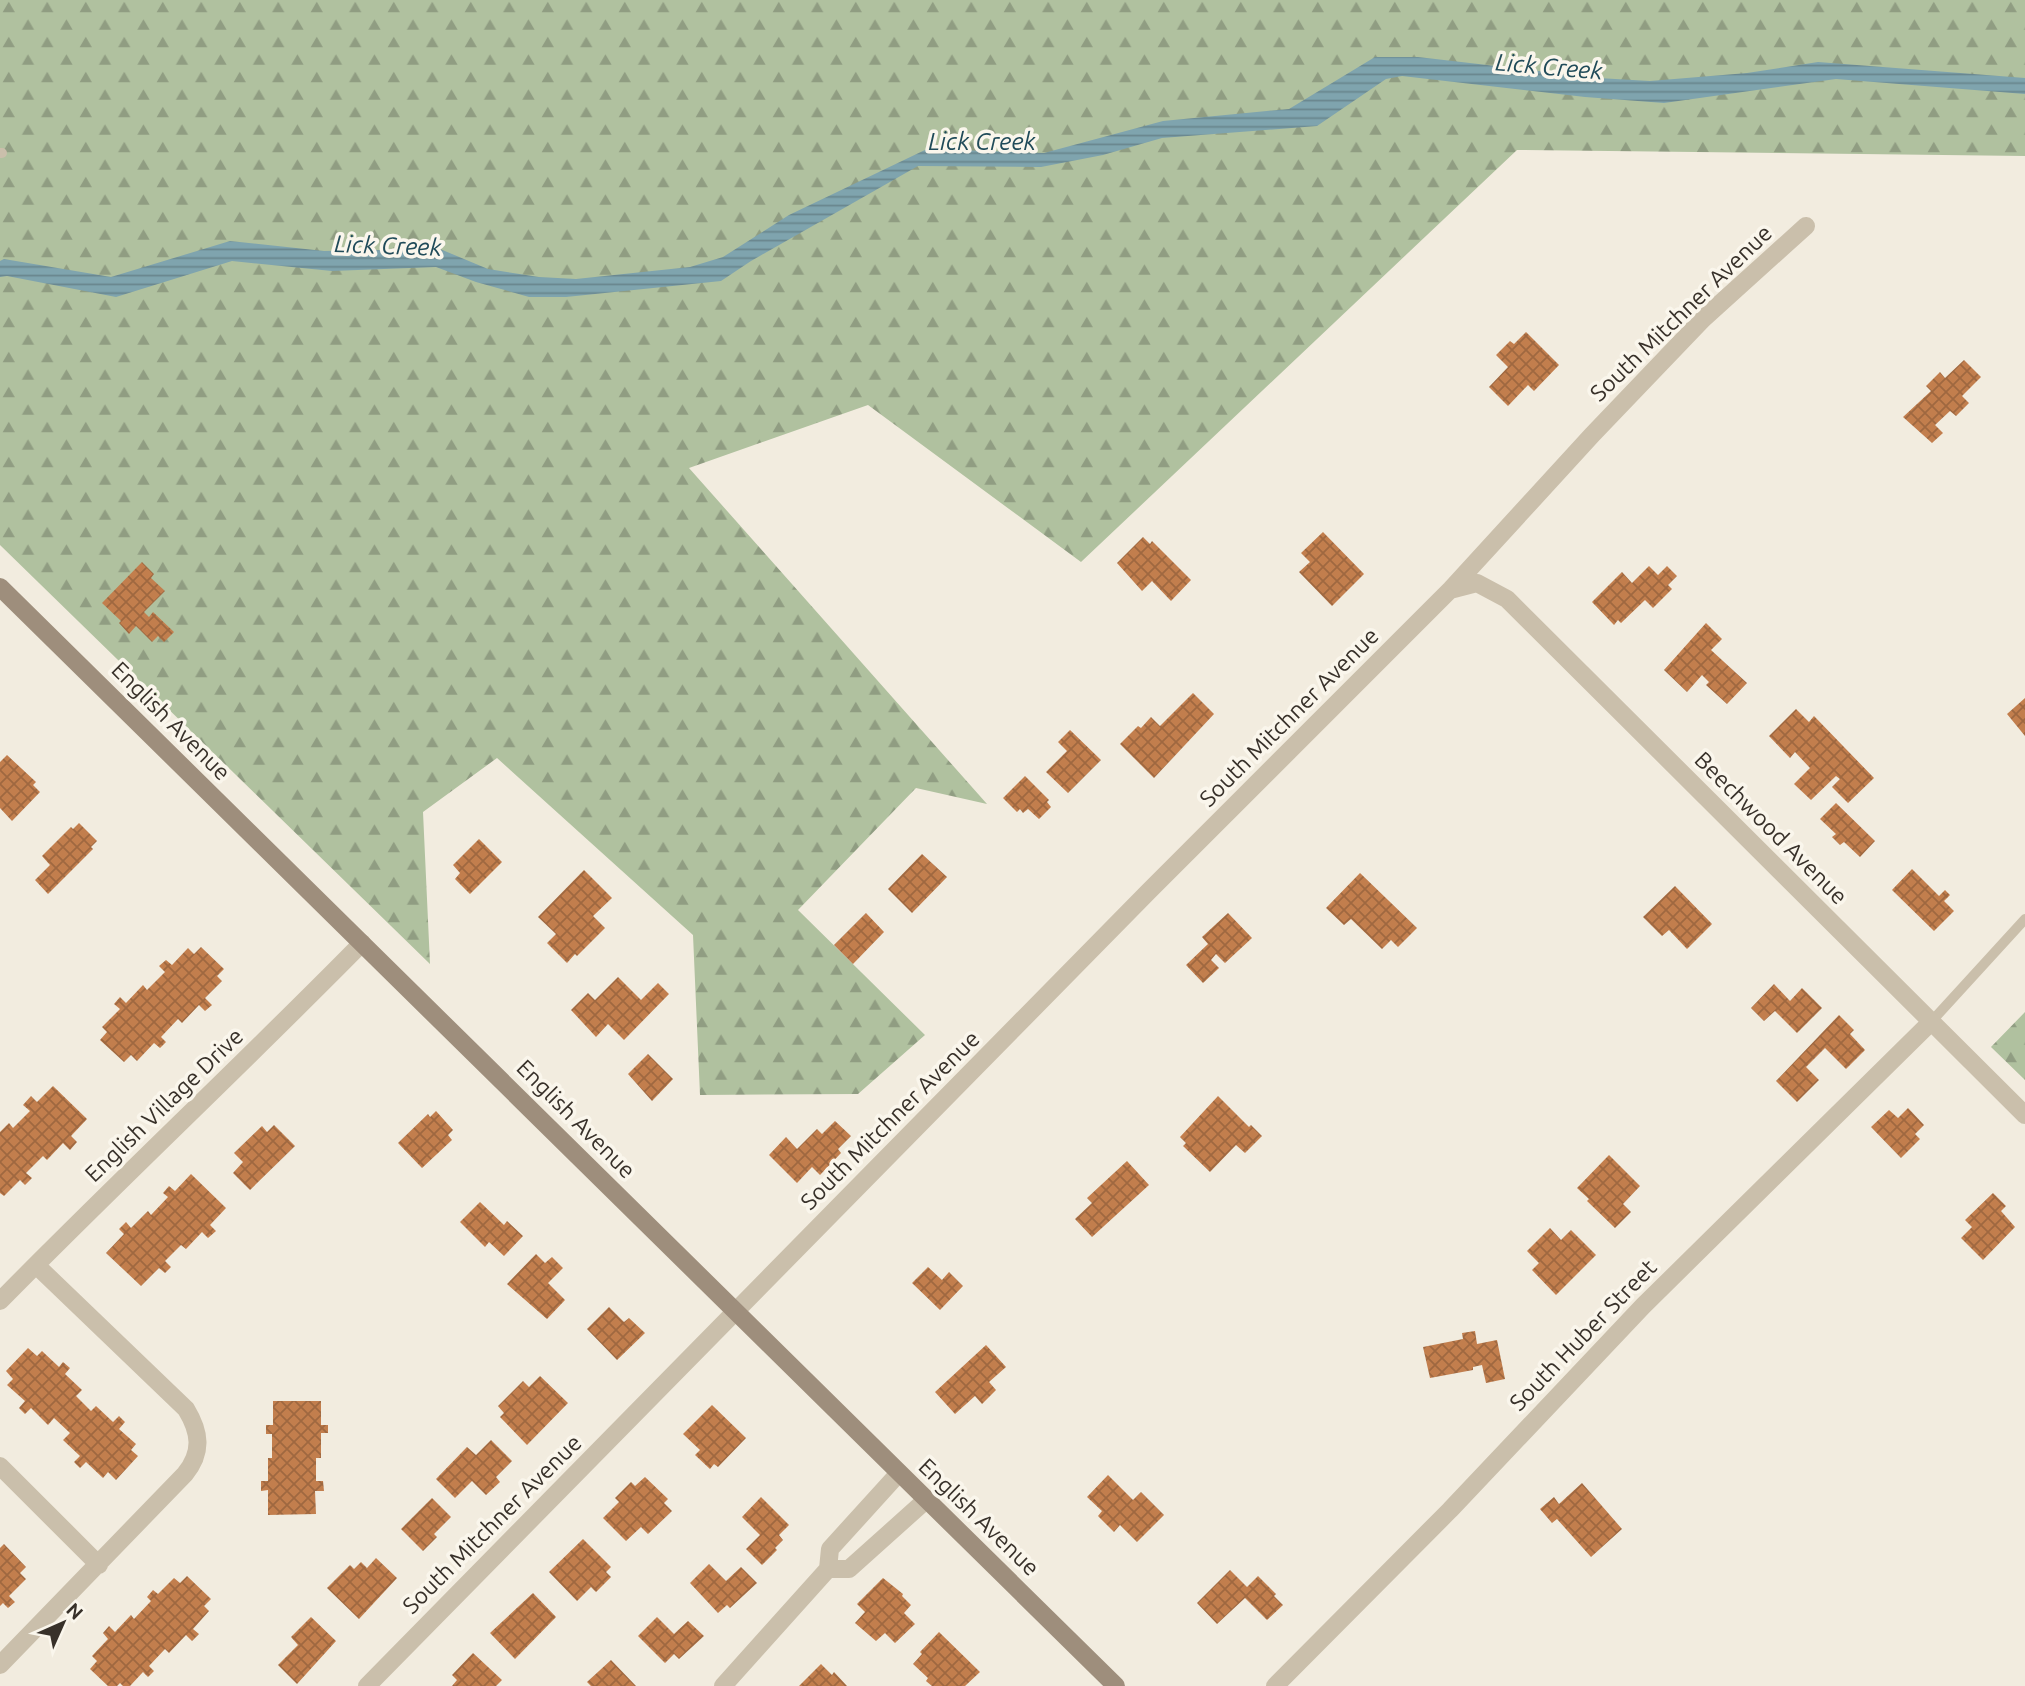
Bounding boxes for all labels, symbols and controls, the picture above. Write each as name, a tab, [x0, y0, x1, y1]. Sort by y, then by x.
water label: Lick Creek	[1494, 48, 1605, 85]
water label: Lick Creek	[928, 128, 1037, 155]
street label: South Mitchner Avenue	[1585, 220, 1776, 406]
water label: Lick Creek	[334, 230, 443, 261]
street label: South Mitchner Avenue	[1194, 622, 1383, 811]
street label: English Avenue	[107, 656, 236, 785]
street label: Beechwood Avenue	[1690, 746, 1853, 909]
street label: English Village Drive	[80, 1023, 248, 1186]
street label: South Mitchner Avenue	[795, 1025, 984, 1214]
street label: English Avenue	[512, 1054, 641, 1183]
street label: South Huber Street	[1504, 1254, 1661, 1415]
street label: South Mitchner Avenue	[397, 1429, 586, 1618]
street label: English Avenue	[914, 1453, 1044, 1580]
north arrow	[28, 1588, 98, 1658]
text: N	[62, 1598, 88, 1624]

